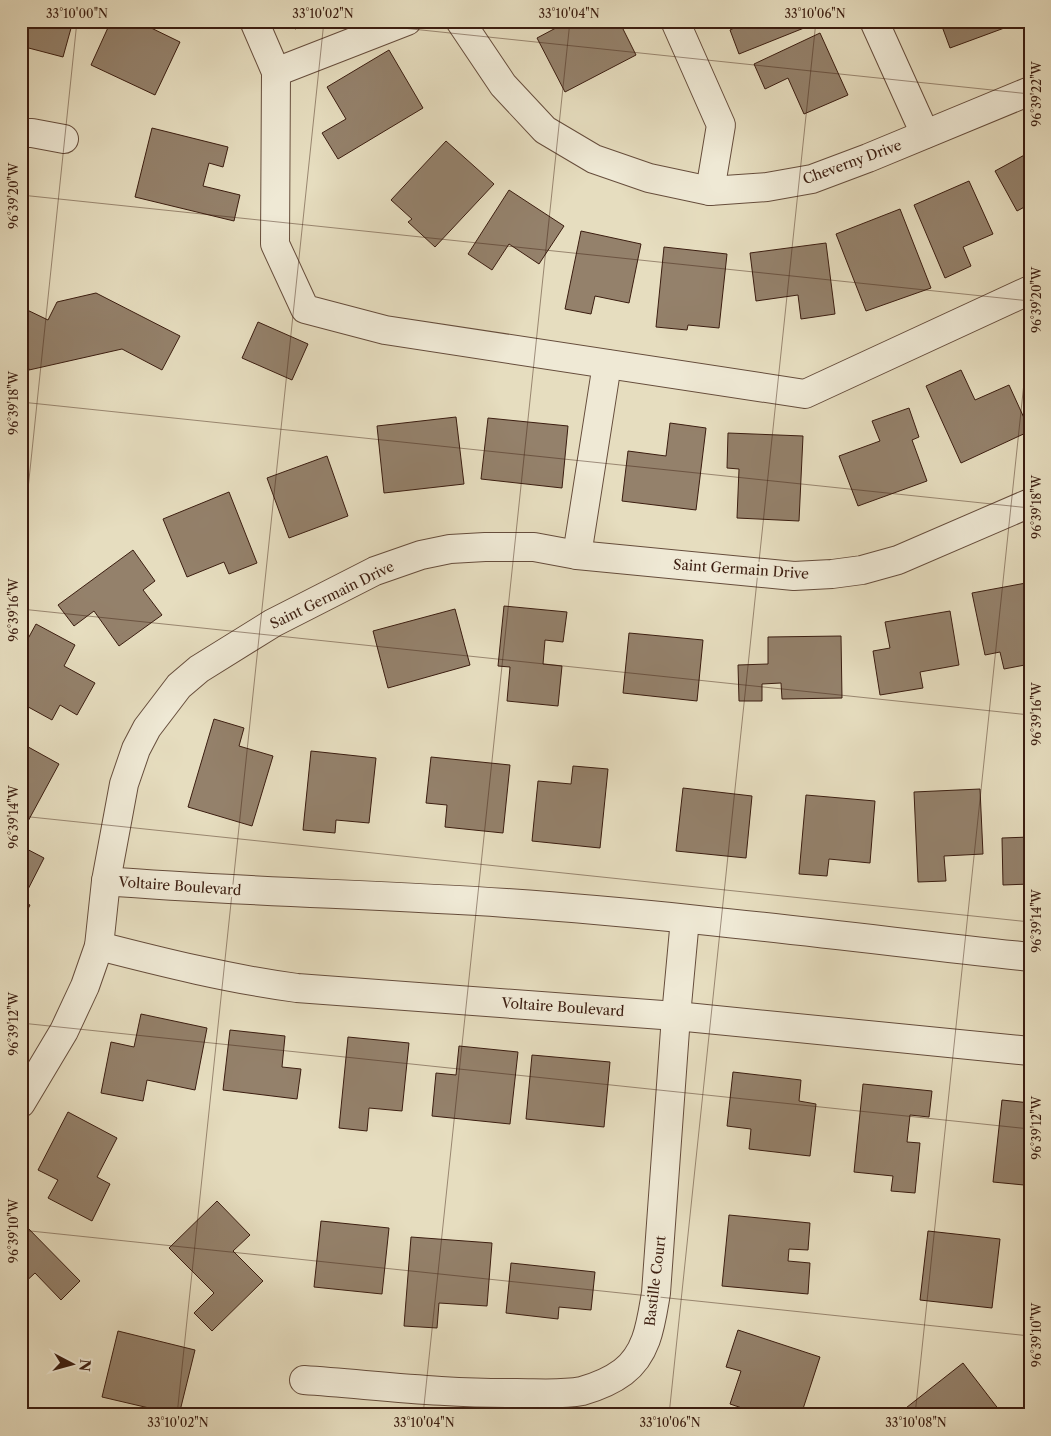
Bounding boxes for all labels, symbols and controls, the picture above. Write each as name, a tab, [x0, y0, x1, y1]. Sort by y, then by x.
text: 33°10'00"N	[46, 6, 108, 21]
text: 33°10'02"N	[292, 6, 354, 21]
text: 33°10'04"N	[538, 6, 600, 21]
text: 33°10'06"N	[784, 6, 846, 21]
text: 96°39'22"W	[1029, 60, 1044, 127]
street label: Cheverny Drive	[800, 136, 904, 188]
text: 96°39'20"W	[6, 162, 21, 229]
text: 96°39'20"W	[1029, 266, 1044, 333]
text: 96°39'18"W	[6, 370, 21, 435]
text: 96°39'18"W	[1029, 474, 1044, 539]
street label: Saint Germain Drive	[673, 555, 810, 583]
street label: Saint Germain Drive	[267, 557, 397, 633]
text: 96°39'16"W	[6, 577, 21, 642]
text: 96°39'16"W	[1029, 681, 1044, 746]
text: 96°39'14"W	[6, 784, 21, 849]
street label: Voltaire Boulevard	[117, 873, 242, 899]
text: 96°39'14"W	[1029, 888, 1044, 953]
text: 96°39'12"W	[6, 991, 21, 1056]
street label: Voltaire Boulevard	[500, 994, 625, 1020]
text: 96°39'12"W	[1029, 1095, 1044, 1160]
text: 96°39'10"W	[6, 1198, 21, 1263]
street label: Bastille Court	[641, 1235, 669, 1327]
text: 96°39'10"W	[1029, 1302, 1044, 1367]
north arrow	[48, 1338, 98, 1388]
text: N	[75, 1358, 95, 1372]
text: 33°10'02"N	[147, 1415, 209, 1430]
text: 33°10'04"N	[393, 1415, 455, 1430]
text: 33°10'06"N	[639, 1415, 701, 1430]
text: 33°10'08"N	[885, 1415, 947, 1430]

